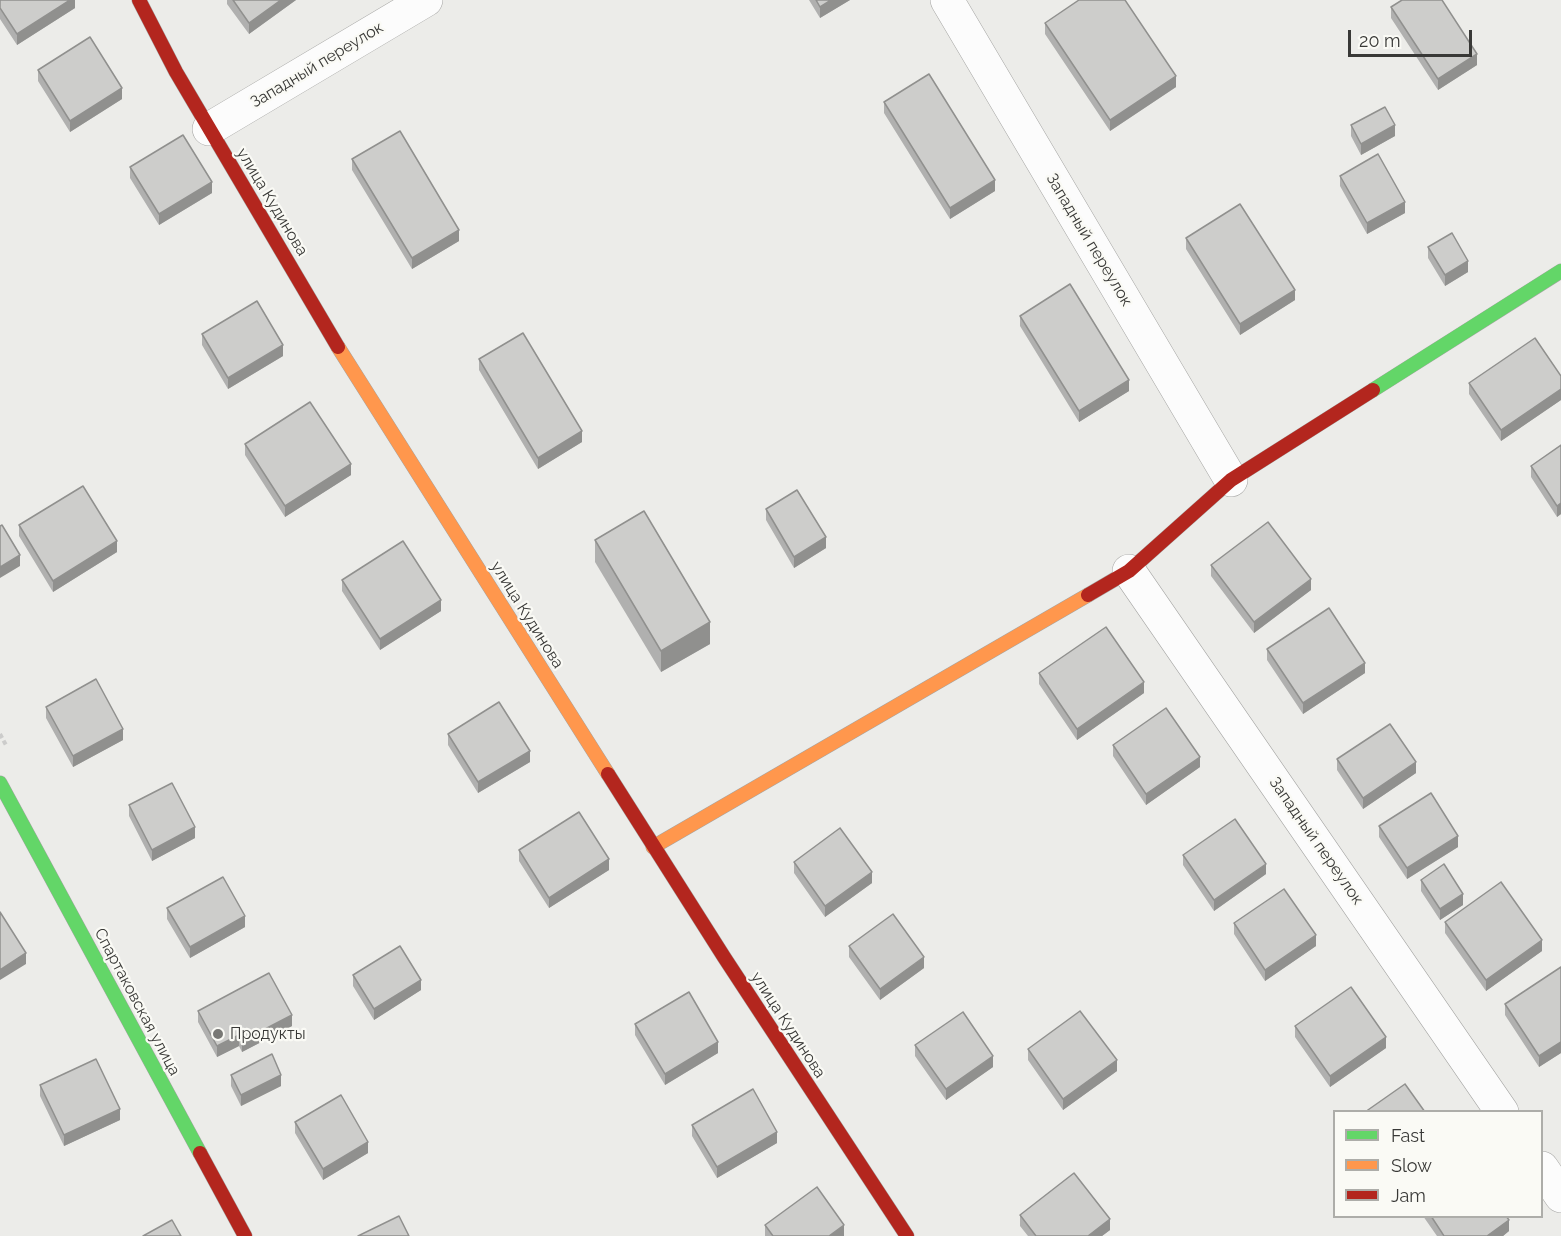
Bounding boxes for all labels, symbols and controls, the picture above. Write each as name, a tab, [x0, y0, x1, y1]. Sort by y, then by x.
street label: Западный переулок	[247, 18, 387, 112]
scale bar	[1351, 18, 1476, 56]
text: 20 m	[1359, 30, 1401, 51]
street label: улица Кудинова	[232, 145, 312, 259]
street label: Западный переулок	[1042, 170, 1136, 310]
street label: улица Кудинова	[486, 558, 568, 672]
street label: Западный переулок	[1265, 773, 1367, 909]
street label: Спартаковская улица	[90, 925, 184, 1079]
street label: улица Кудинова	[747, 968, 829, 1082]
place label: Продукты	[230, 1024, 306, 1044]
marker: Продукты	[211, 1027, 225, 1041]
legend	[1333, 1110, 1543, 1218]
text: Fast	[1391, 1125, 1425, 1146]
text: Slow	[1391, 1155, 1432, 1176]
text: Jam	[1391, 1185, 1426, 1206]

